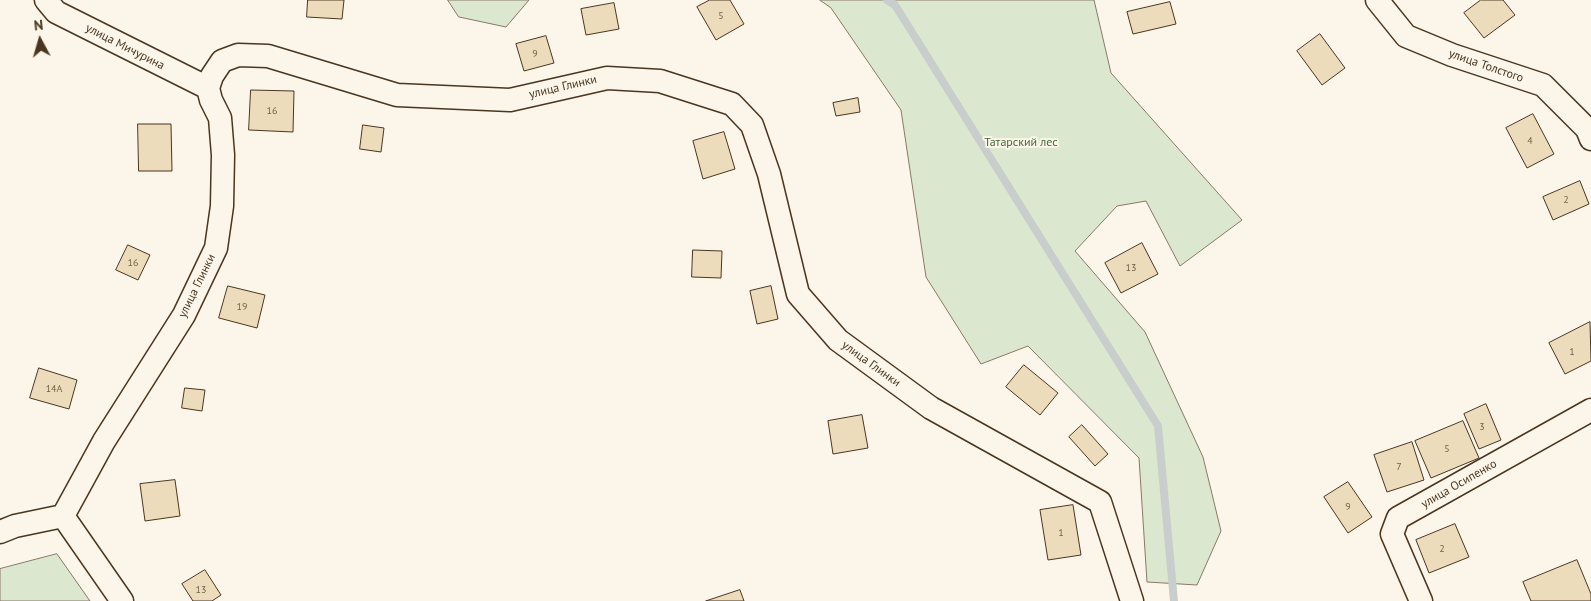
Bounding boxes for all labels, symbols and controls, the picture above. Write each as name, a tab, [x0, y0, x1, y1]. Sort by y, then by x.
house number: 5	[718, 10, 724, 22]
north arrow	[15, 15, 65, 65]
text: N	[33, 16, 44, 35]
street label: улица Мичурина	[83, 21, 167, 73]
street label: улица Толстого	[1447, 46, 1525, 86]
house number: 9	[532, 48, 538, 60]
street label: улица Глинки	[528, 72, 598, 102]
house number: 16	[267, 105, 277, 117]
house number: 4	[1527, 135, 1533, 147]
park label: Татарский лес	[984, 136, 1058, 150]
house number: 2	[1563, 194, 1569, 206]
street label: улица Глинки	[175, 252, 219, 320]
house number: 16	[128, 257, 138, 269]
house number: 13	[1126, 262, 1136, 274]
house number: 19	[237, 301, 247, 313]
street label: улица Глинки	[839, 338, 903, 390]
house number: 1	[1569, 346, 1575, 358]
house number: 14А	[46, 383, 62, 395]
house number: 3	[1479, 421, 1485, 433]
house number: 5	[1444, 443, 1450, 455]
street label: улица Осипенко	[1419, 457, 1499, 511]
house number: 7	[1396, 461, 1402, 473]
house number: 9	[1345, 501, 1351, 513]
house number: 1	[1058, 527, 1064, 539]
house number: 2	[1439, 543, 1445, 555]
house number: 13	[196, 584, 206, 596]

